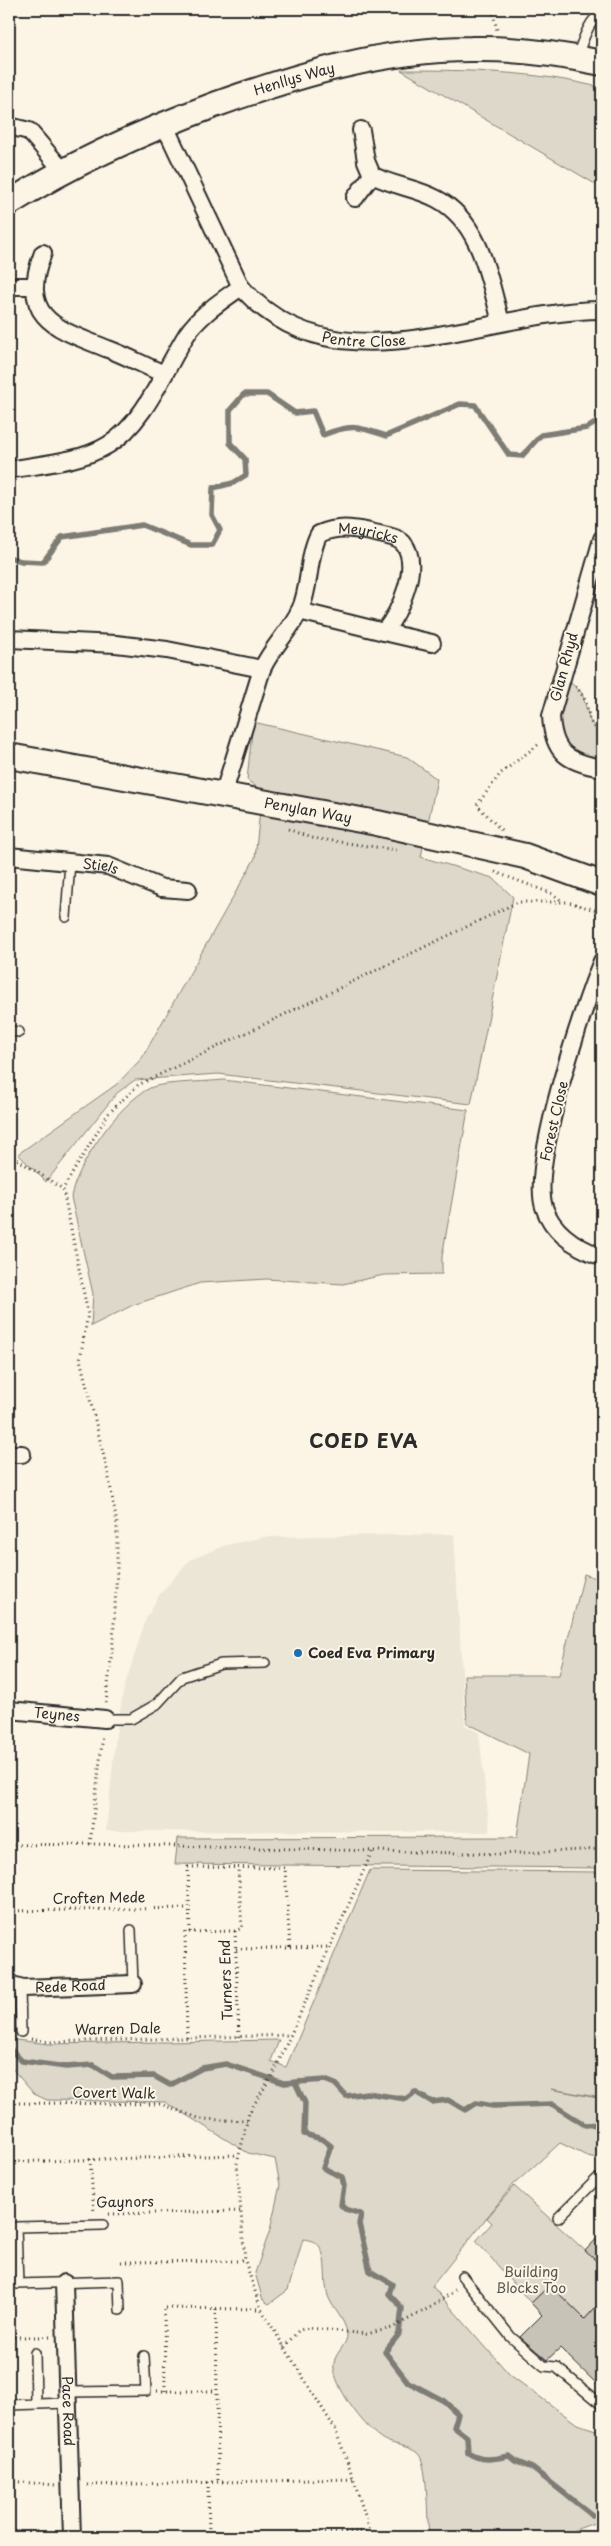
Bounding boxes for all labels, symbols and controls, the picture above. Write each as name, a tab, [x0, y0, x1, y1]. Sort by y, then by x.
street label: Henllys Way	[251, 57, 337, 101]
street label: Pentre Close	[320, 326, 407, 352]
street label: Meyricks	[338, 517, 401, 548]
street label: Glan Rhyd	[544, 630, 583, 704]
street label: Penylan Way	[263, 792, 354, 828]
street label: Stiels	[82, 852, 122, 879]
street label: Forest Close	[534, 1079, 573, 1163]
district label: COED EVA	[309, 1426, 419, 1454]
place label: Coed Eva Primary	[308, 1642, 435, 1663]
marker: Coed Eva Primary	[292, 1647, 304, 1659]
street label: Teynes	[33, 1701, 81, 1727]
street label: Croften Mede	[53, 1886, 146, 1909]
street label: Turners End	[214, 1939, 237, 2021]
street label: Rede Road	[35, 1974, 106, 1998]
street label: Warren Dale	[75, 2017, 161, 2040]
street label: Covert Walk	[72, 2081, 156, 2104]
street label: Gaynors	[96, 2190, 154, 2213]
park label: Building Blocks Too	[496, 2261, 566, 2298]
street label: Pace Road	[57, 2375, 80, 2446]

